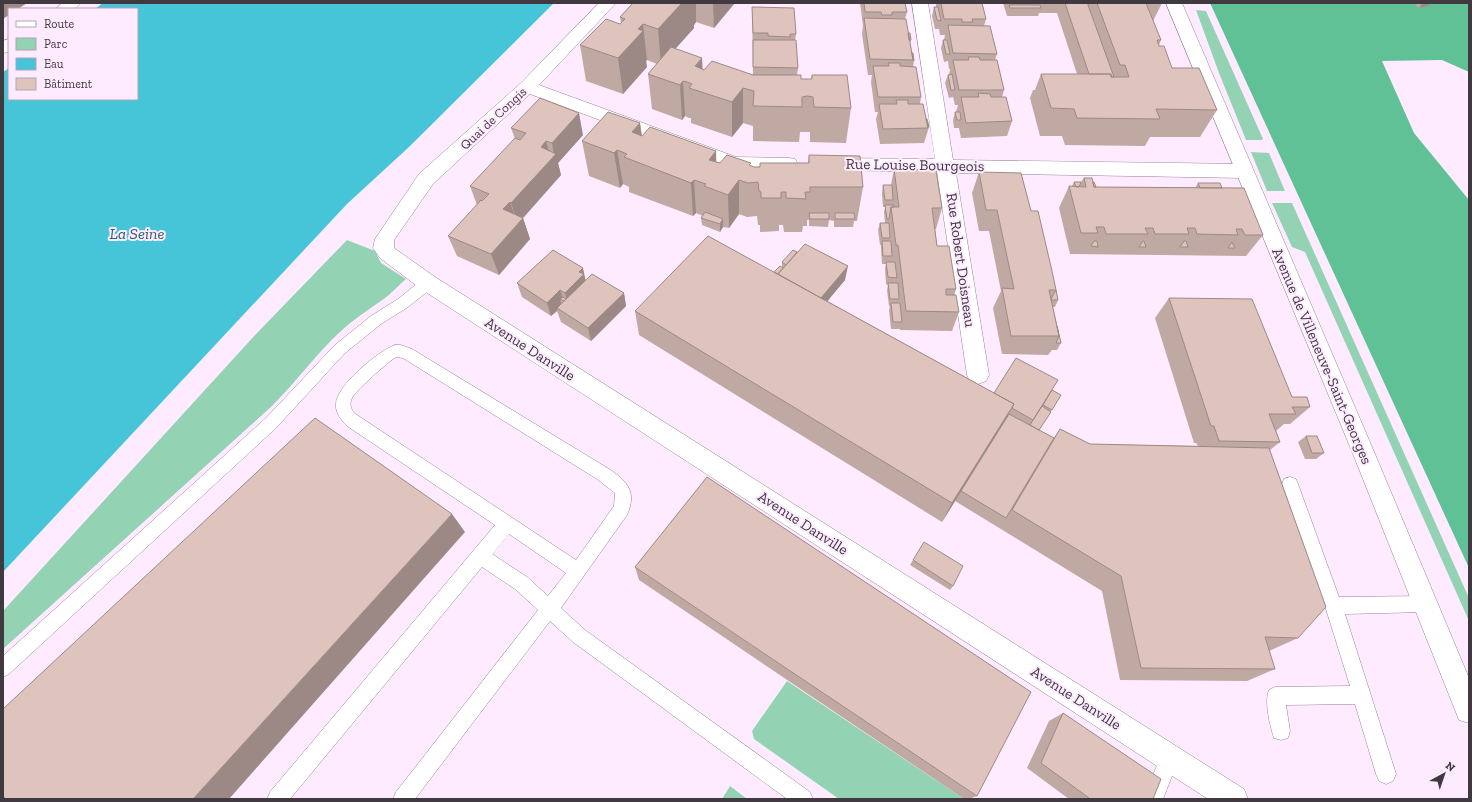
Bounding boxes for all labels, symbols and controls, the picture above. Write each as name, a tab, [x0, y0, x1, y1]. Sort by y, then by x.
legend	[8, 8, 138, 100]
text: Route	[44, 17, 75, 31]
text: Parc	[44, 37, 68, 51]
text: Eau	[44, 57, 64, 71]
text: Bâtiment	[44, 77, 93, 91]
street label: Quai de Congis	[457, 84, 530, 153]
street label: Rue Louise Bourgeois	[845, 155, 985, 175]
street label: Rue Robert Doisneau	[943, 192, 979, 329]
water label: La Seine	[110, 224, 164, 243]
street label: Avenue de Villeneuve-Saint-Georges	[1268, 245, 1376, 467]
street label: Avenue Danville	[482, 313, 578, 385]
street label: Avenue Danville	[755, 487, 851, 559]
street label: Avenue Danville	[1028, 662, 1124, 734]
north arrow	[1424, 754, 1464, 794]
text: N	[1443, 759, 1458, 775]

